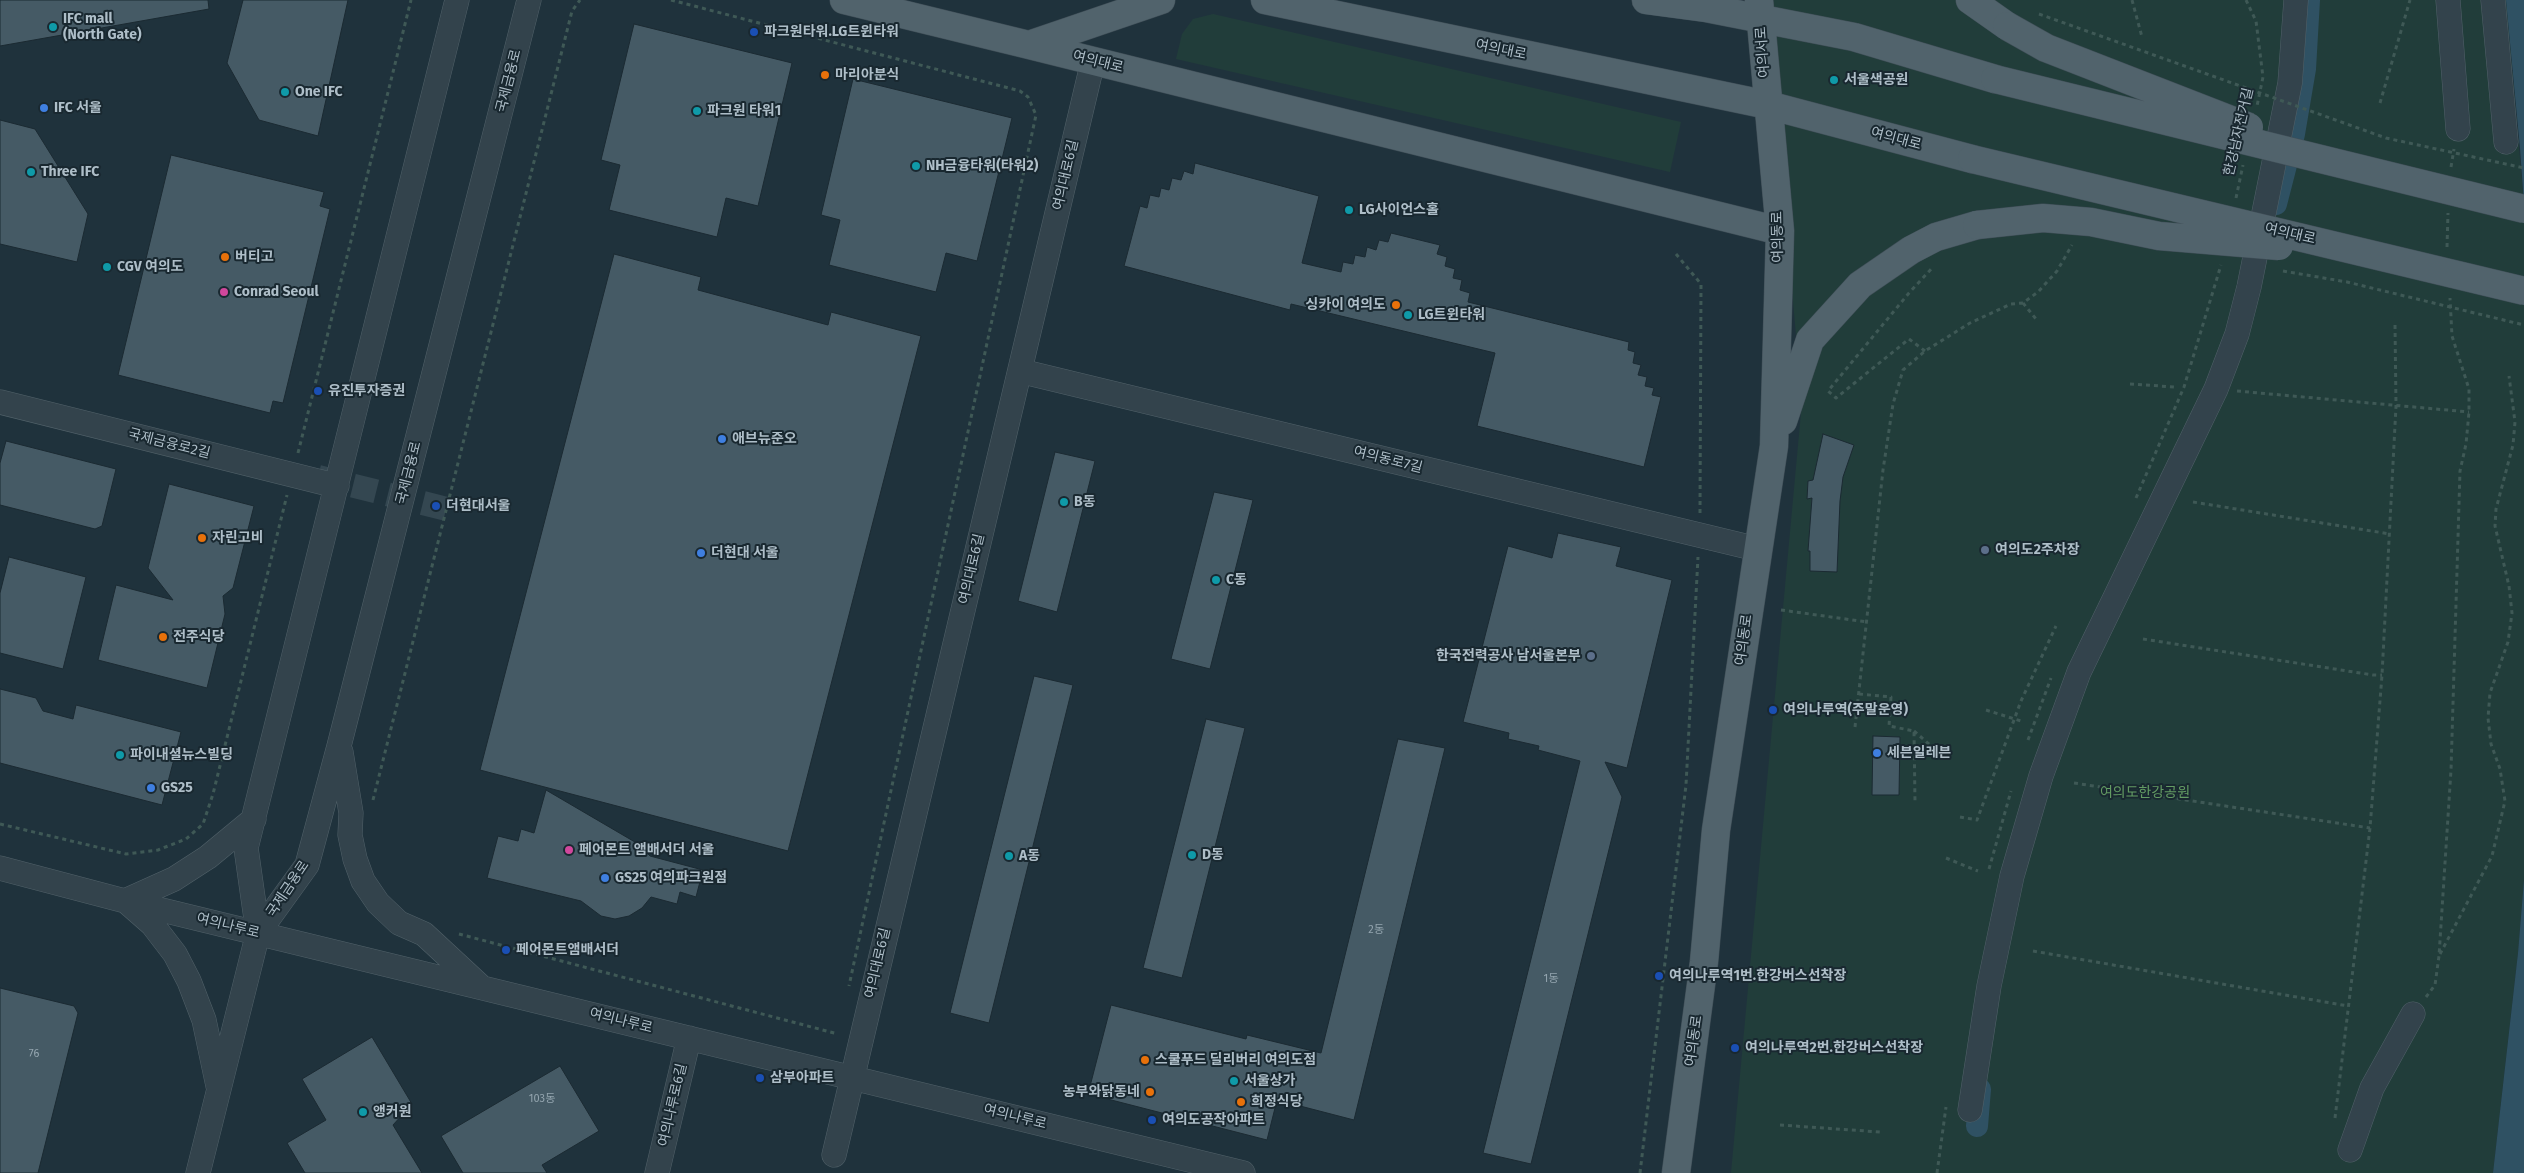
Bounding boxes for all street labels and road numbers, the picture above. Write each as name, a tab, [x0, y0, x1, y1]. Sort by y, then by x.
street label: 여의서로	[1753, 26, 1773, 78]
street label: 여의대로	[1474, 36, 1528, 64]
street label: 국제금융로	[493, 48, 525, 114]
street label: 여의대로	[1071, 48, 1125, 76]
street label: 한강남자전거길	[2221, 86, 2257, 178]
street label: 여의대로	[1869, 124, 1923, 154]
street label: 여의대로6길	[1050, 138, 1082, 212]
street label: 여의동로	[1769, 211, 1787, 263]
street label: 여의대로	[2263, 220, 2317, 248]
street label: 국제금융로2길	[126, 426, 212, 462]
street label: 국제금융로	[393, 440, 425, 506]
street label: 여의동로7길	[1352, 443, 1424, 477]
street label: 여의대로6길	[956, 532, 988, 606]
street label: 여의동로	[1732, 613, 1756, 667]
street label: 국제금융로	[263, 858, 313, 920]
street label: 여의나루로	[195, 910, 261, 942]
street label: 여의대로6길	[862, 926, 894, 1000]
street label: 여의나루로	[588, 1005, 654, 1037]
street label: 여의동로	[1682, 1014, 1706, 1068]
street label: 여의나루로6길	[655, 1062, 691, 1148]
street label: 여의나루로	[982, 1101, 1048, 1133]

